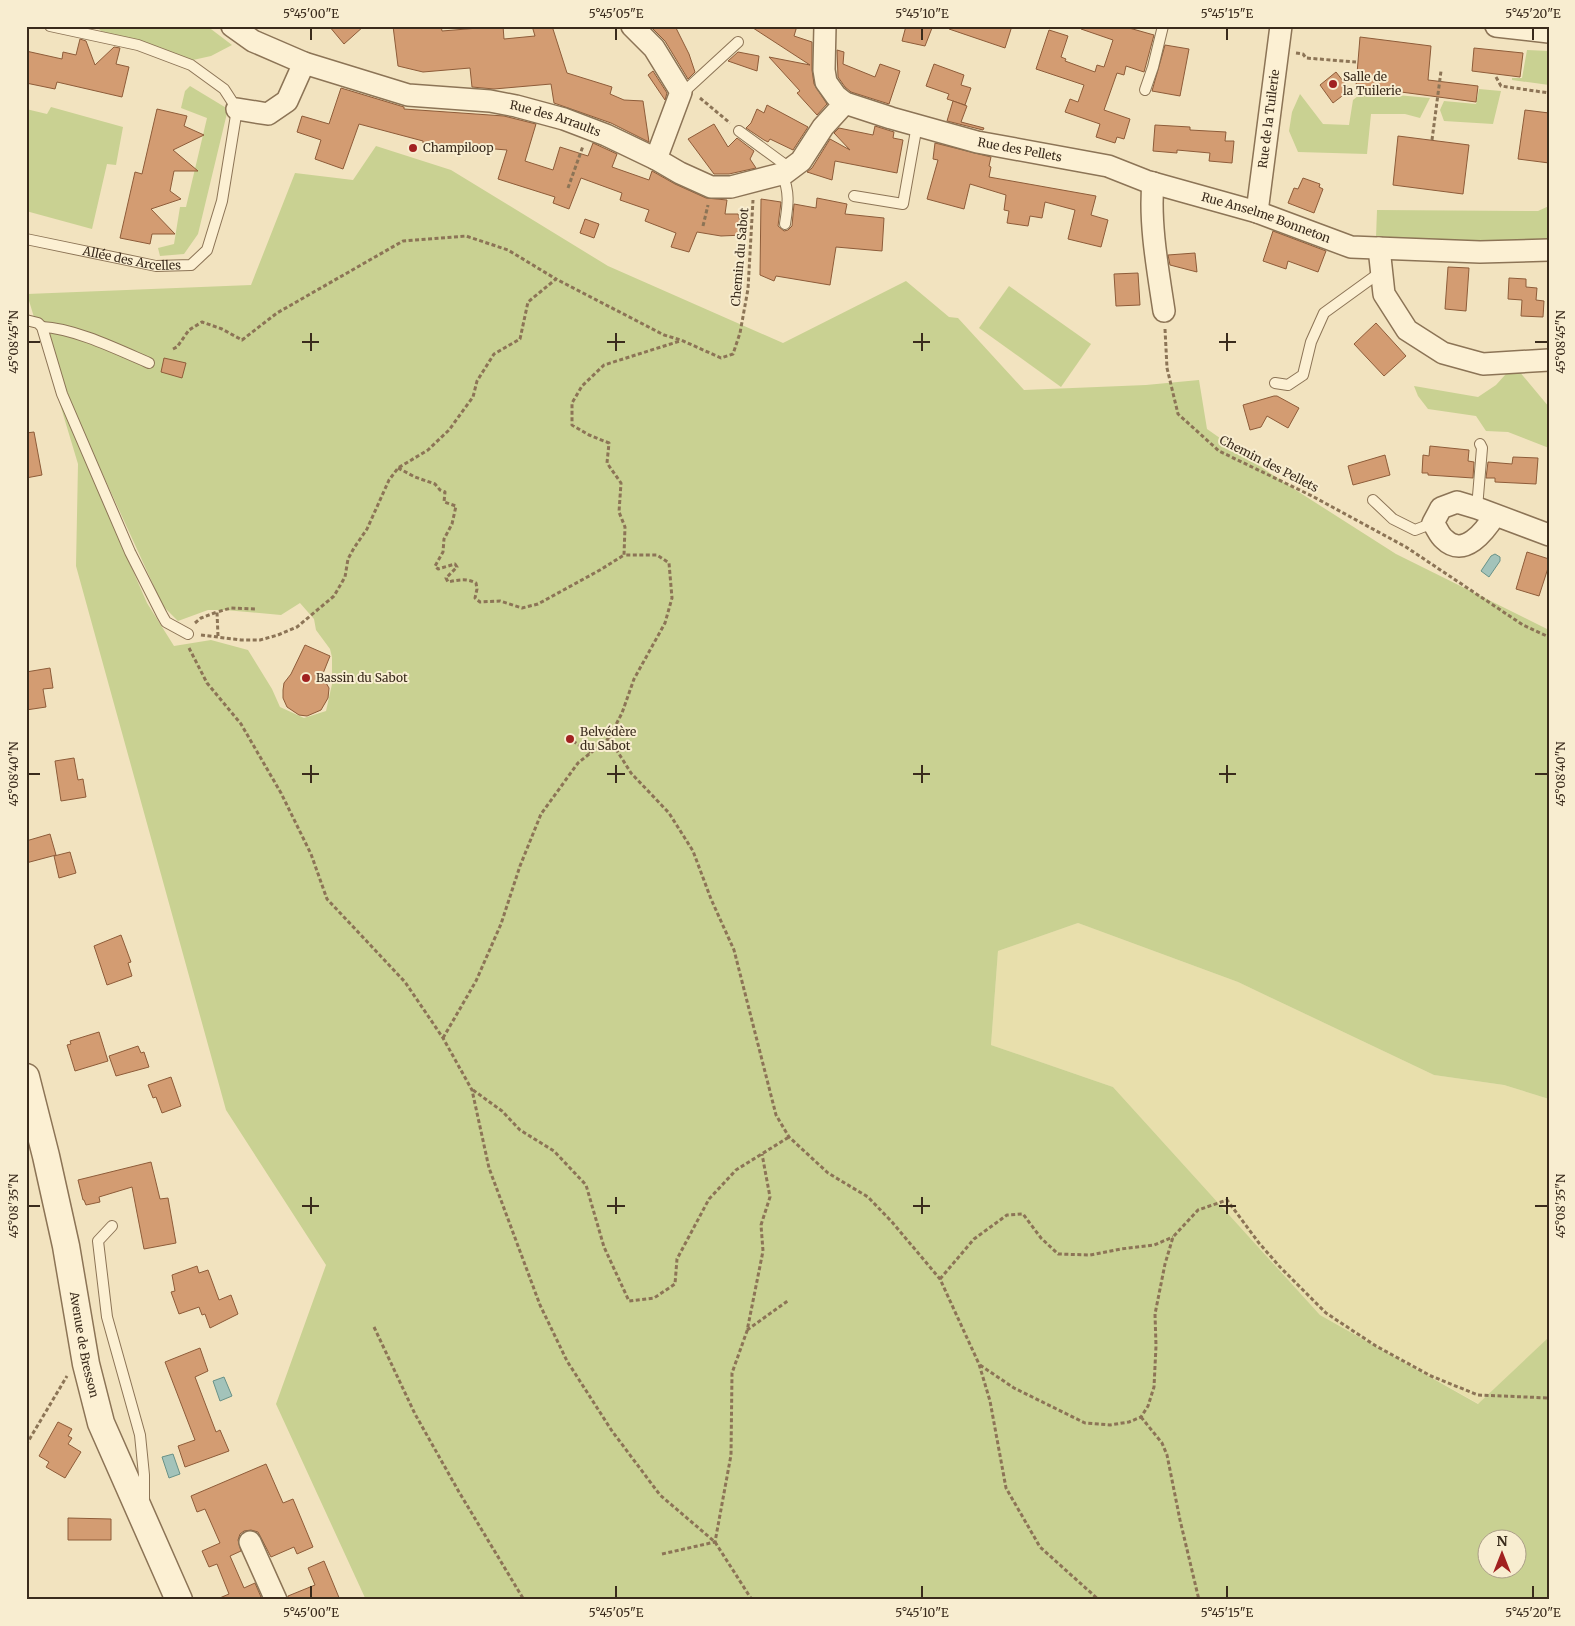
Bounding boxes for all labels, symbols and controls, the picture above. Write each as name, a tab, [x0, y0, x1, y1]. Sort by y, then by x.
text: 5°45'00"E	[283, 6, 339, 21]
text: 5°45'05"E	[589, 6, 644, 21]
text: 5°45'10"E	[895, 6, 949, 21]
text: 5°45'15"E	[1201, 6, 1254, 21]
text: 5°45'20"E	[1505, 6, 1561, 21]
street label: Rue de la Tuilerie	[1255, 68, 1282, 169]
place label: Salle de la Tuilerie	[1343, 69, 1401, 98]
marker: Salle de la Tuilerie	[1327, 78, 1339, 90]
street label: Rue des Arraults	[509, 97, 603, 139]
street label: Rue des Pellets	[977, 134, 1063, 164]
place label: Champiloop	[423, 140, 494, 155]
marker: Champiloop	[407, 142, 419, 154]
street label: Rue Anselme Bonneton	[1200, 189, 1333, 246]
street label: Chemin du Sabot	[728, 207, 751, 307]
street label: Allée des Arcelles	[81, 243, 181, 273]
text: 45°08'45"N	[6, 310, 21, 374]
text: 45°08'45"N	[1553, 310, 1568, 374]
street label: Chemin des Pellets	[1217, 432, 1321, 495]
place label: Bassin du Sabot	[316, 670, 408, 685]
marker: Bassin du Sabot	[300, 672, 312, 684]
place label: Belvédère du Sabot	[580, 724, 636, 753]
marker: Belvédère du Sabot	[564, 733, 576, 745]
text: 45°08'40"N	[6, 741, 21, 807]
text: 45°08'40"N	[1553, 741, 1568, 807]
text: 45°08'35"N	[6, 1173, 21, 1238]
text: 45°08'35"N	[1553, 1173, 1568, 1238]
street label: Avenue de Bresson	[67, 1289, 102, 1399]
north arrow	[1478, 1528, 1528, 1578]
text: N	[1496, 1532, 1508, 1550]
text: 5°45'00"E	[283, 1605, 339, 1620]
text: 5°45'05"E	[589, 1605, 644, 1620]
text: 5°45'10"E	[895, 1605, 949, 1620]
text: 5°45'15"E	[1201, 1605, 1254, 1620]
text: 5°45'20"E	[1505, 1605, 1561, 1620]

